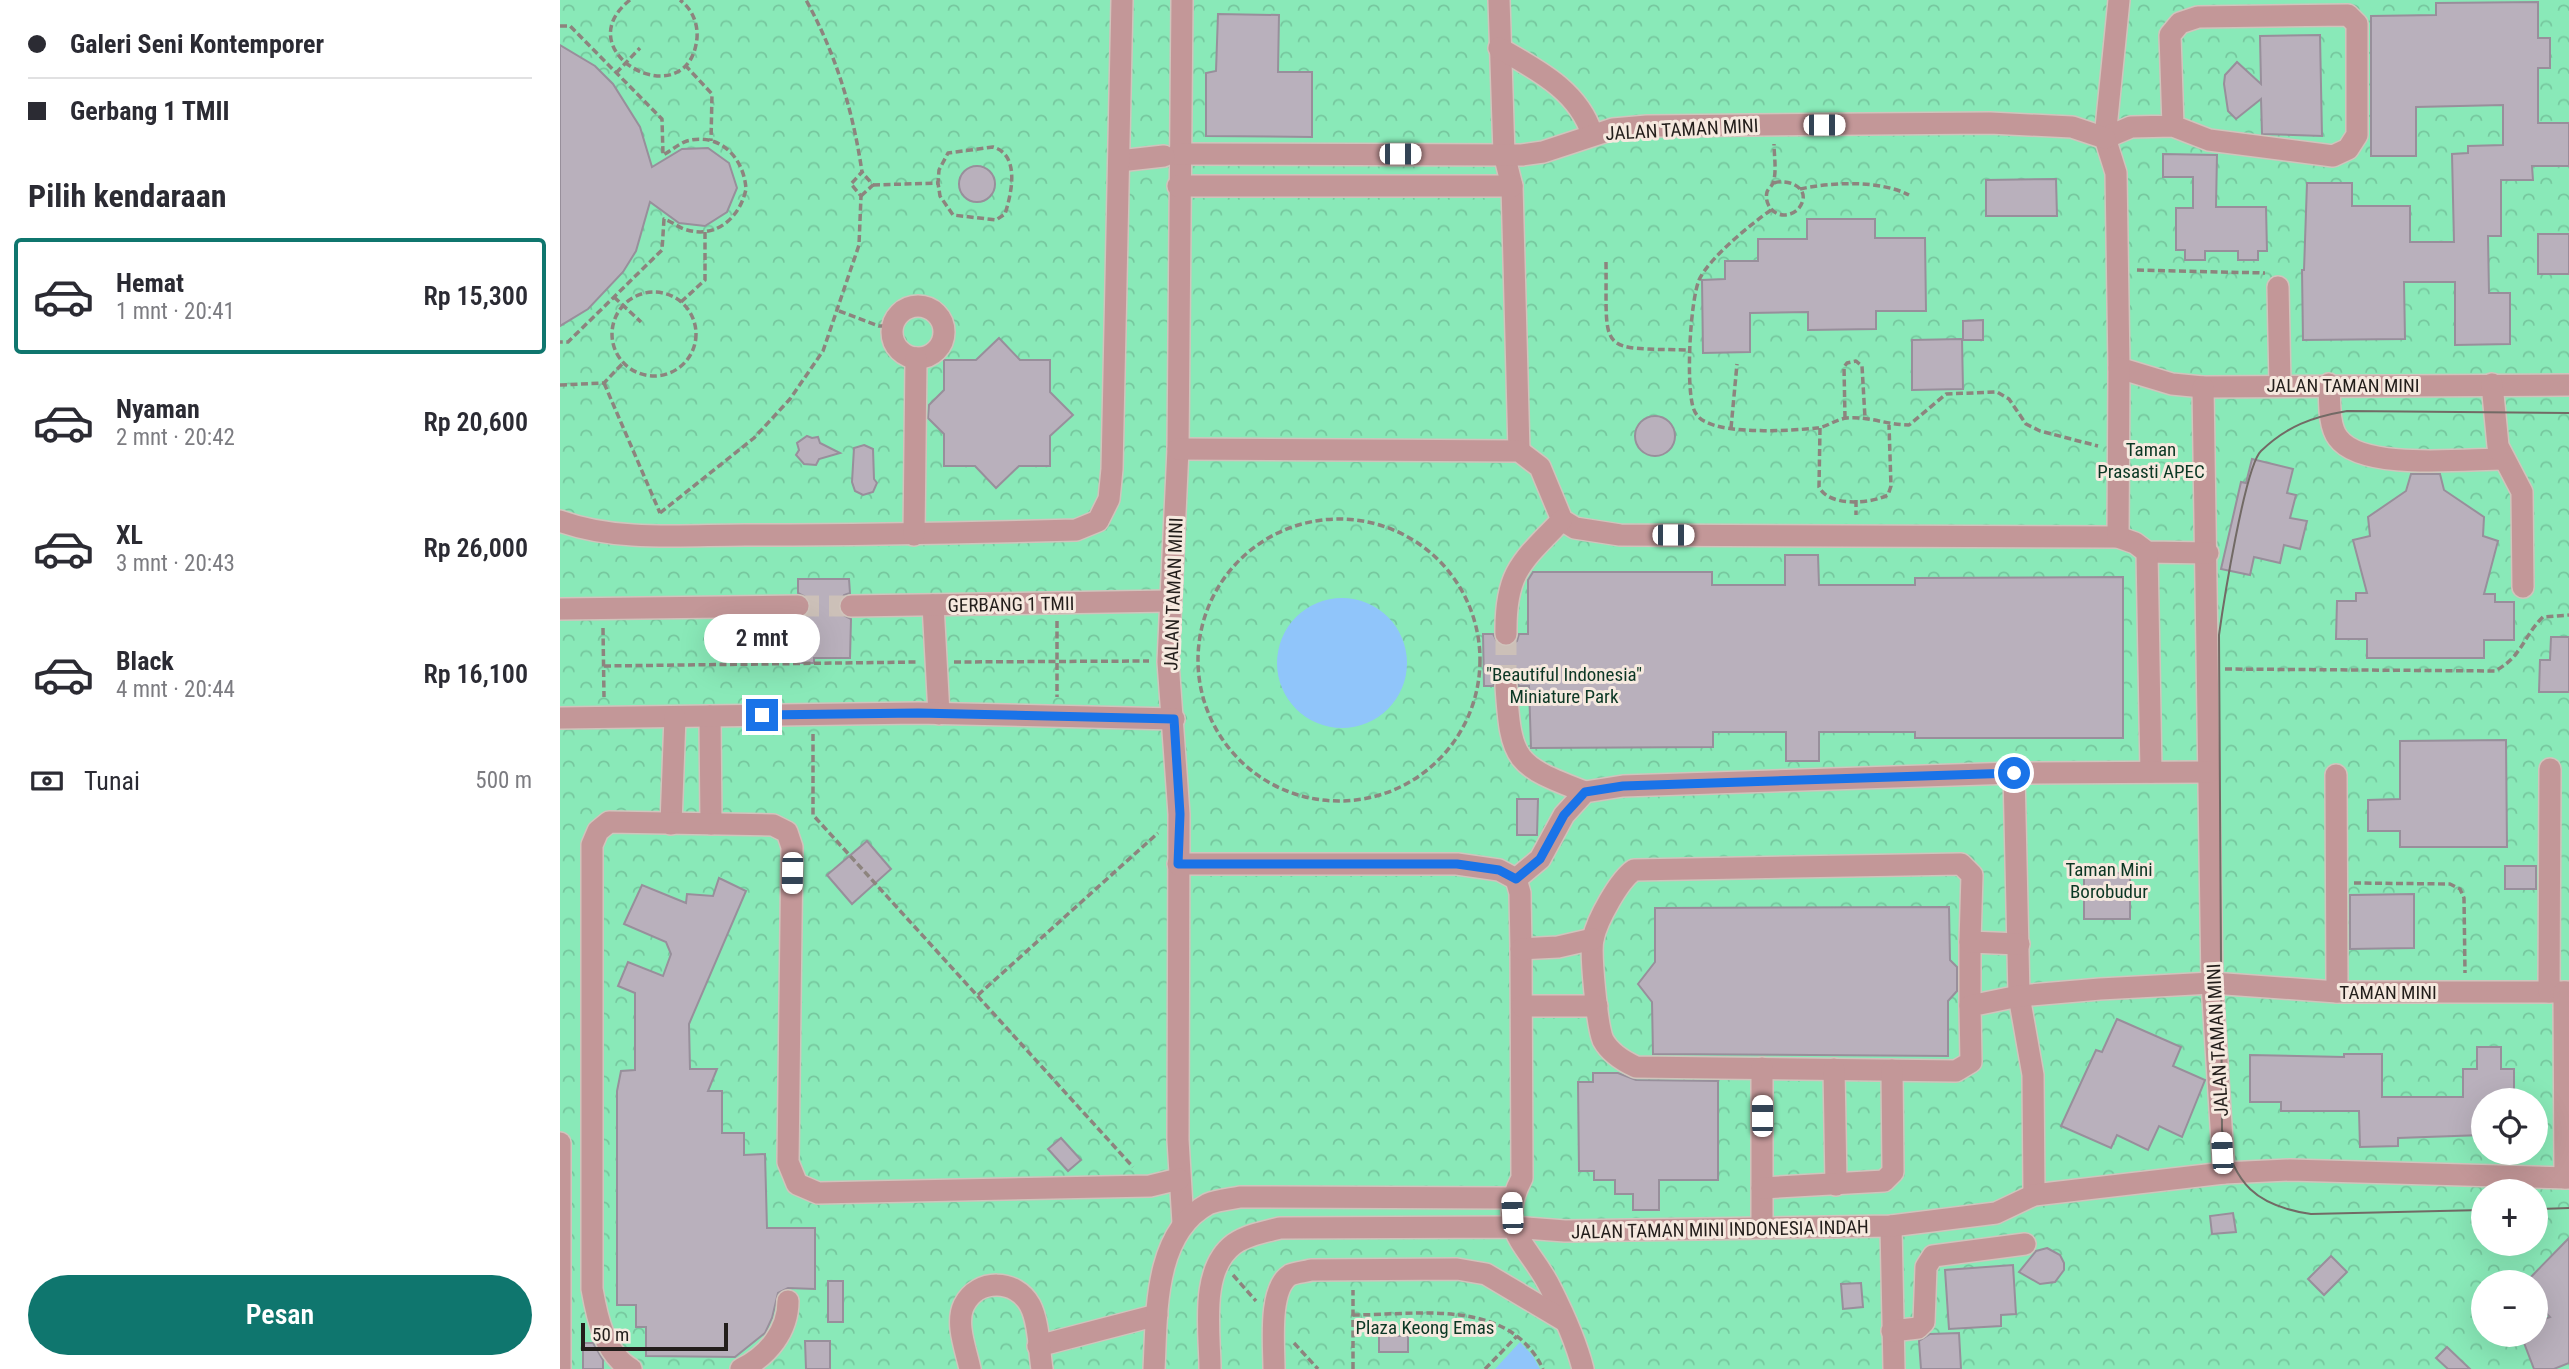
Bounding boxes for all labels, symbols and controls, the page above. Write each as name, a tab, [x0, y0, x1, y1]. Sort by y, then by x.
text: Galeri Seni Kontemporer	[70, 29, 324, 59]
text: Gerbang 1 TMII	[70, 96, 230, 126]
street label: JALAN TAMAN MINI	[1605, 114, 1759, 145]
car	[1804, 115, 1846, 136]
car	[1380, 144, 1422, 165]
text: Pilih kendaraan	[28, 177, 227, 215]
icon: car	[32, 265, 95, 328]
text: Hemat	[116, 268, 184, 298]
text: Rp 15,300	[423, 281, 528, 311]
text: 1 mnt · 20:41	[116, 298, 235, 325]
street label: JALAN TAMAN MINI	[2266, 374, 2420, 397]
icon: car	[32, 391, 95, 454]
text: Nyaman	[116, 394, 200, 424]
text: Rp 20,600	[423, 407, 528, 437]
text: 2 mnt · 20:42	[116, 424, 235, 451]
park label: Taman Prasasti APEC	[2097, 438, 2205, 483]
icon: car	[32, 517, 95, 580]
street label: JALAN TAMAN MINI	[1159, 517, 1188, 671]
text: XL	[116, 520, 143, 550]
car	[1653, 525, 1695, 546]
text: Rp 26,000	[423, 533, 528, 563]
text: 3 mnt · 20:43	[116, 550, 235, 577]
street label: GERBANG 1 TMII	[948, 592, 1074, 617]
callout: 2 mnt	[704, 614, 820, 662]
text: 2 mnt	[736, 625, 788, 652]
icon: car	[32, 643, 95, 706]
text: Black	[116, 646, 174, 676]
text: Rp 16,100	[423, 659, 528, 689]
park label: "Beautiful Indonesia" Miniature Park	[1486, 663, 1642, 708]
text: 4 mnt · 20:44	[116, 676, 235, 703]
route end	[746, 699, 778, 731]
route start	[1998, 757, 2030, 789]
icon: cash	[28, 762, 66, 800]
text: Tunai	[84, 766, 140, 796]
text: 500 m	[475, 767, 532, 794]
car	[782, 852, 803, 894]
park label: Taman Mini Borobudur	[2065, 858, 2153, 903]
street label: JALAN TAMAN MINI	[2202, 963, 2233, 1117]
street label: TAMAN MINI	[2339, 981, 2437, 1004]
map controls	[2471, 1088, 2548, 1347]
button: locate	[2471, 1088, 2548, 1165]
car	[1752, 1095, 1773, 1137]
car	[2211, 1131, 2234, 1175]
button: +	[2471, 1179, 2548, 1256]
car	[1501, 1191, 1524, 1235]
street label: JALAN TAMAN MINI INDONESIA INDAH	[1571, 1215, 1869, 1244]
button: −	[2471, 1270, 2548, 1347]
button: Pesan	[28, 1275, 532, 1355]
park label: Plaza Keong Emas	[1356, 1316, 1494, 1339]
scale bar	[581, 1320, 728, 1352]
text: 50 m	[592, 1323, 629, 1346]

